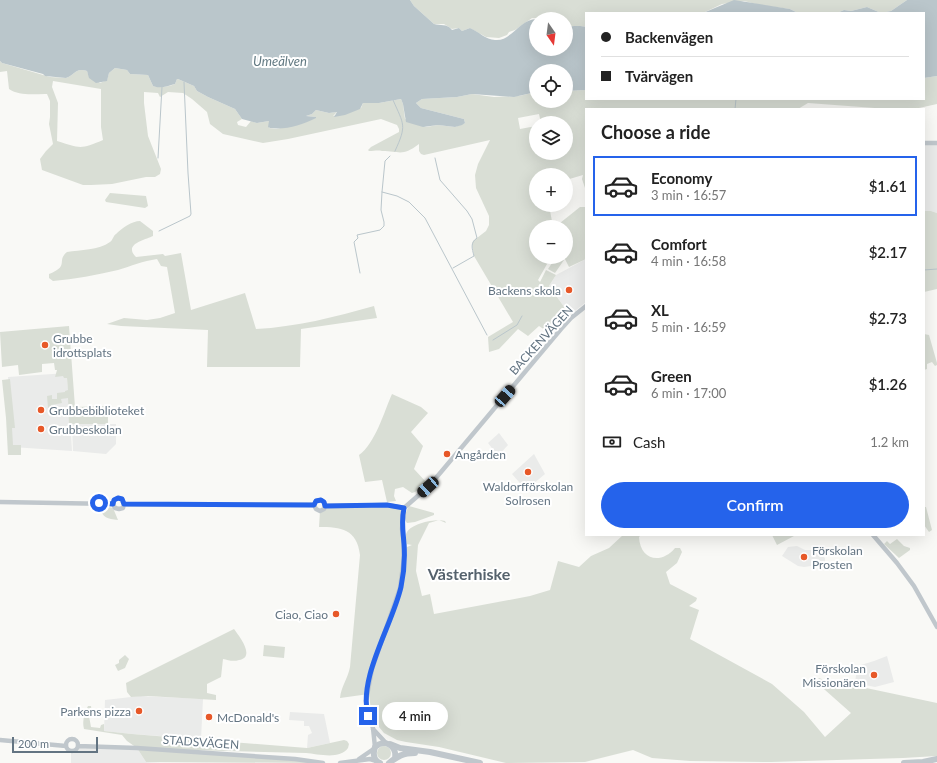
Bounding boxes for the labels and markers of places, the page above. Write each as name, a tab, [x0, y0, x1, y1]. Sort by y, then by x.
place label: Backens skola	[488, 283, 561, 298]
marker: Backens skola	[564, 285, 574, 295]
place label: Grubbe idrottsplats	[53, 331, 112, 360]
marker: Grubbe idrottsplats	[40, 340, 50, 350]
place label: Grubbebiblioteket	[49, 403, 145, 418]
marker: Grubbebiblioteket	[36, 405, 46, 415]
place label: Grubbeskolan	[49, 422, 122, 437]
marker: Grubbeskolan	[36, 424, 46, 434]
place label: Angården	[455, 447, 506, 462]
marker: Angården	[442, 449, 452, 459]
marker: Waldorfförskolan Solrosen	[523, 467, 533, 477]
place label: Waldorfförskolan Solrosen	[483, 479, 573, 508]
place label: Förskolan Prosten	[812, 543, 863, 572]
marker: Förskolan Prosten	[799, 552, 809, 562]
place label: Ciao, Ciao	[275, 607, 328, 622]
marker: Ciao, Ciao	[331, 609, 341, 619]
place label: Förskolan Missionären	[802, 661, 866, 690]
marker: Förskolan Missionären	[869, 670, 879, 680]
place label: Parkens pizza	[60, 704, 131, 719]
marker: Parkens pizza	[134, 706, 144, 716]
place label: McDonald's	[217, 710, 279, 725]
marker: McDonald's	[204, 712, 214, 722]

